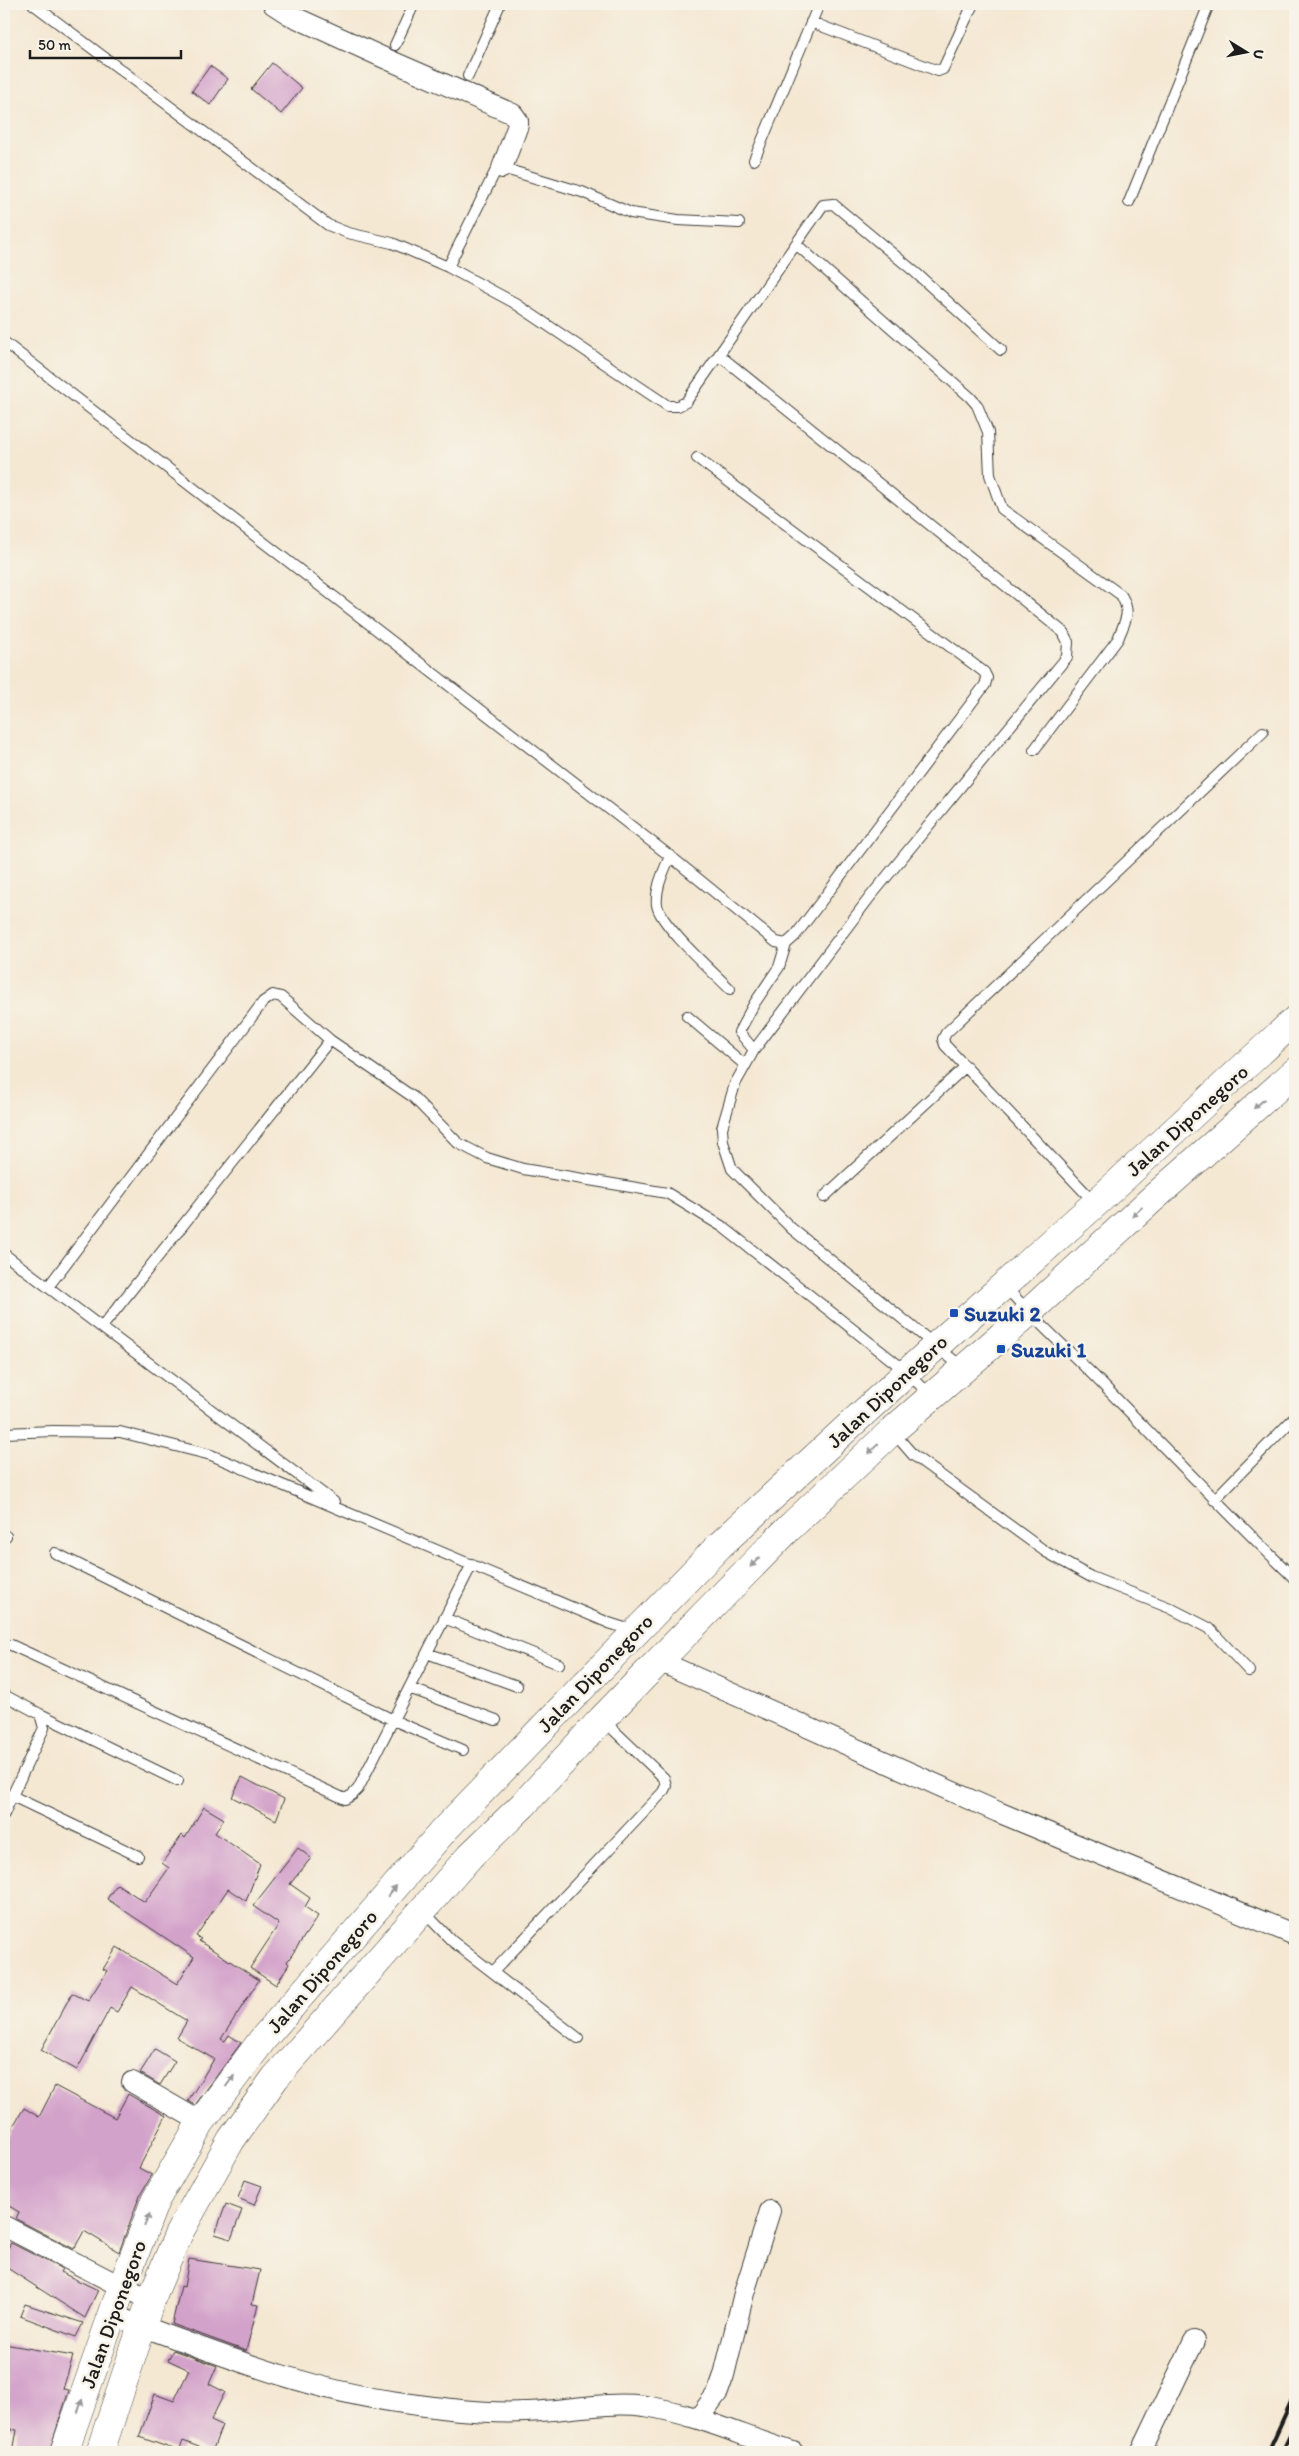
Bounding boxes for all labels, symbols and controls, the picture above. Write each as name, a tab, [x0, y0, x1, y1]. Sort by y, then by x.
scale bar	[30, 28, 181, 60]
north arrow	[1222, 28, 1272, 78]
text: 50 m	[38, 36, 71, 54]
text: U	[1249, 48, 1267, 60]
street label: Jalan Diponegoro	[1121, 1059, 1253, 1181]
one-way arrow	[1252, 1099, 1265, 1110]
one-way arrow	[1132, 1206, 1144, 1218]
place label: Suzuki 2	[964, 1301, 1040, 1326]
marker: Suzuki 2	[948, 1307, 960, 1319]
street label: Jalan Diponegoro	[822, 1329, 952, 1453]
place label: Suzuki 1	[1011, 1337, 1086, 1362]
marker: Suzuki 1	[995, 1343, 1007, 1355]
one-way arrow	[867, 1443, 879, 1455]
one-way arrow	[750, 1555, 762, 1567]
street label: Jalan Diponegoro	[532, 1608, 658, 1738]
one-way arrow	[386, 1884, 397, 1897]
street label: Jalan Diponegoro	[261, 1904, 383, 2038]
one-way arrow	[225, 2074, 235, 2088]
one-way arrow	[143, 2212, 151, 2227]
street label: Jalan Diponegoro	[75, 2237, 151, 2391]
one-way arrow	[76, 2398, 84, 2413]

